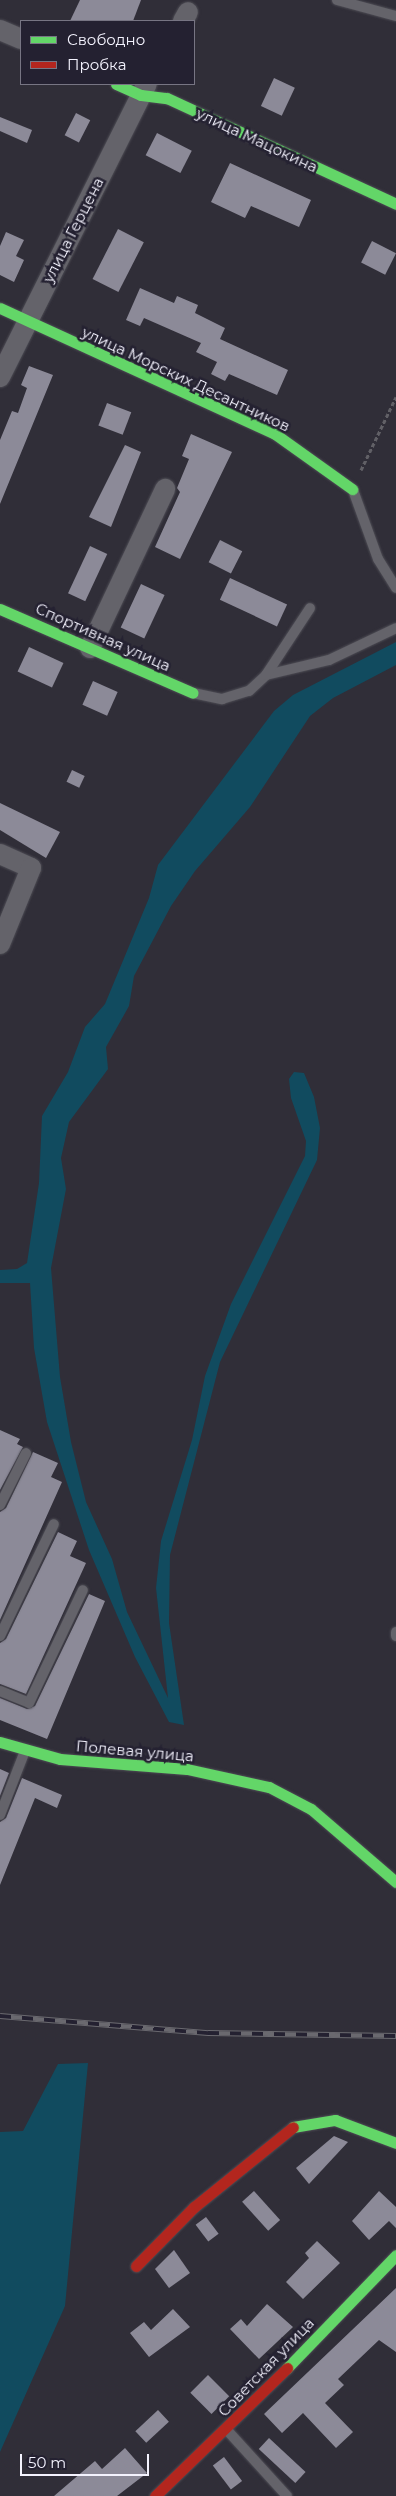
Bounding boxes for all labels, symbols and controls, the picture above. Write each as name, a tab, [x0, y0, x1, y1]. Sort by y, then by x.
legend	[20, 20, 195, 85]
text: Свободно	[67, 30, 145, 49]
text: Пробка	[67, 55, 126, 74]
street label: улица Мацокина	[194, 104, 320, 176]
street label: улица Герцена	[39, 174, 107, 286]
street label: улица Морских Десантников	[79, 323, 293, 435]
street label: Спортивная улица	[33, 599, 173, 675]
street label: Полевая улица	[75, 1737, 195, 1765]
street label: Советская улица	[214, 2314, 318, 2420]
scale bar	[22, 2444, 151, 2476]
text: 50 m	[28, 2453, 66, 2472]

